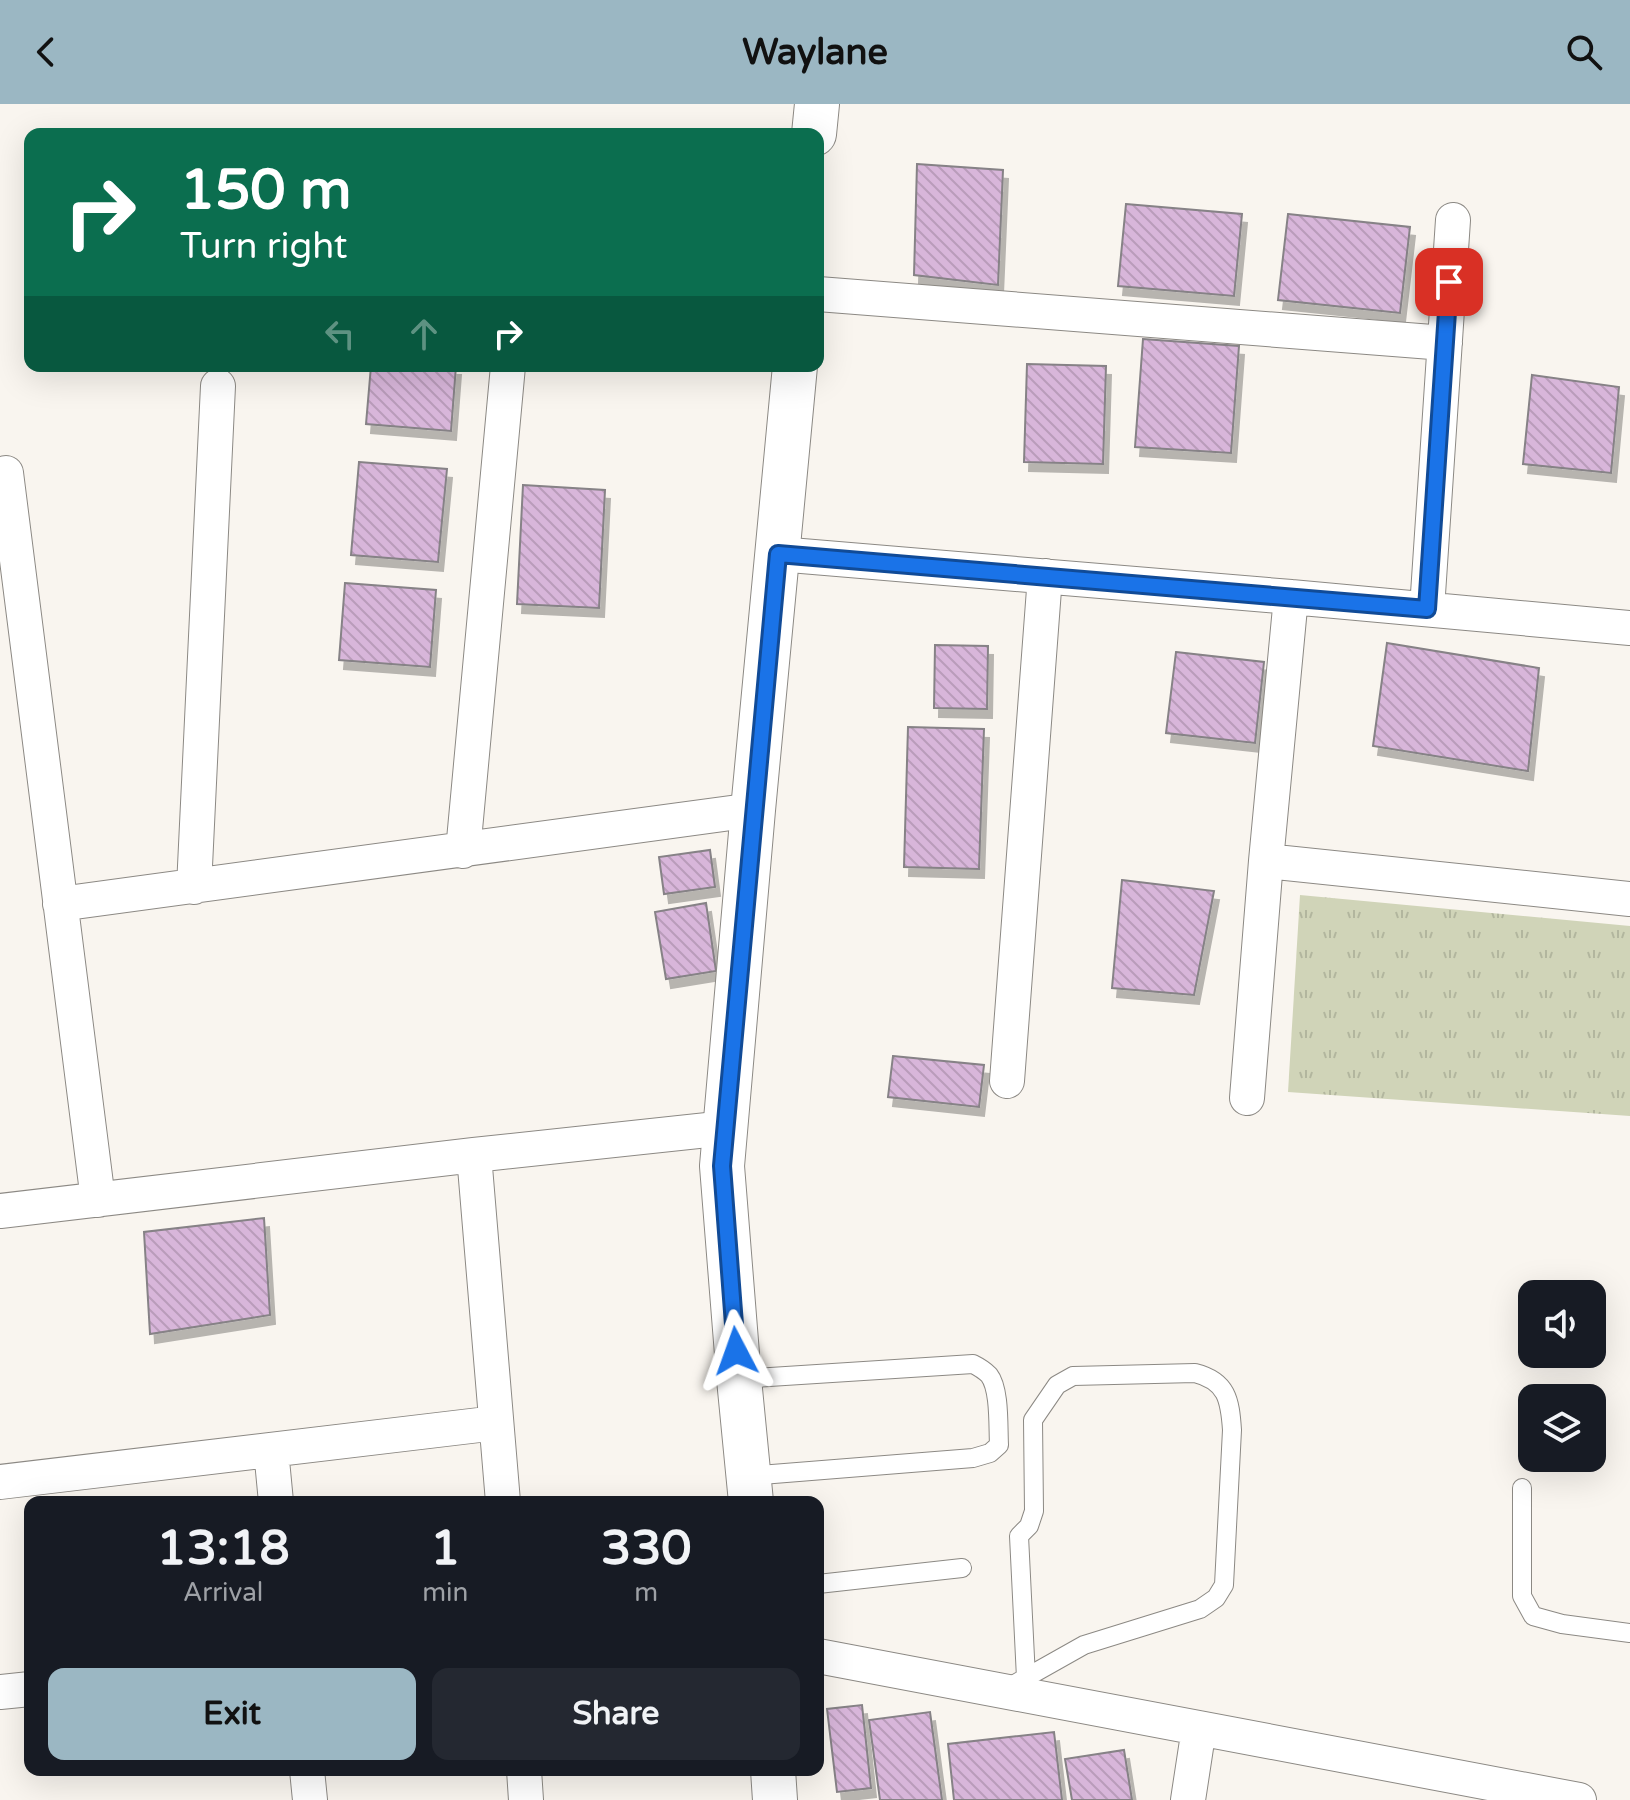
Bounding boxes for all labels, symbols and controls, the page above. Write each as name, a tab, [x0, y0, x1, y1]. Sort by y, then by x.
icon: back	[24, 30, 68, 74]
icon: search	[1562, 30, 1606, 74]
text: Waylane	[742, 31, 888, 74]
text: 150 m	[180, 157, 351, 224]
icon: right	[48, 160, 152, 264]
text: Turn right	[180, 225, 347, 268]
pin	[1415, 248, 1483, 316]
icon: arrive	[1427, 260, 1471, 304]
icon: left	[318, 312, 362, 356]
icon: ahead	[402, 312, 446, 356]
icon: right	[486, 312, 530, 356]
map controls	[1518, 1280, 1606, 1472]
button: sound	[1518, 1280, 1606, 1368]
position arrow	[694, 1309, 778, 1393]
button: layers	[1518, 1384, 1606, 1472]
text: 13:18	[157, 1520, 290, 1578]
text: 1	[430, 1520, 460, 1578]
text: 330	[601, 1520, 691, 1578]
text: Arrival	[183, 1577, 263, 1608]
text: min	[422, 1577, 468, 1608]
text: m	[634, 1577, 658, 1608]
button: Exit	[48, 1668, 416, 1760]
button: Share	[432, 1668, 800, 1760]

